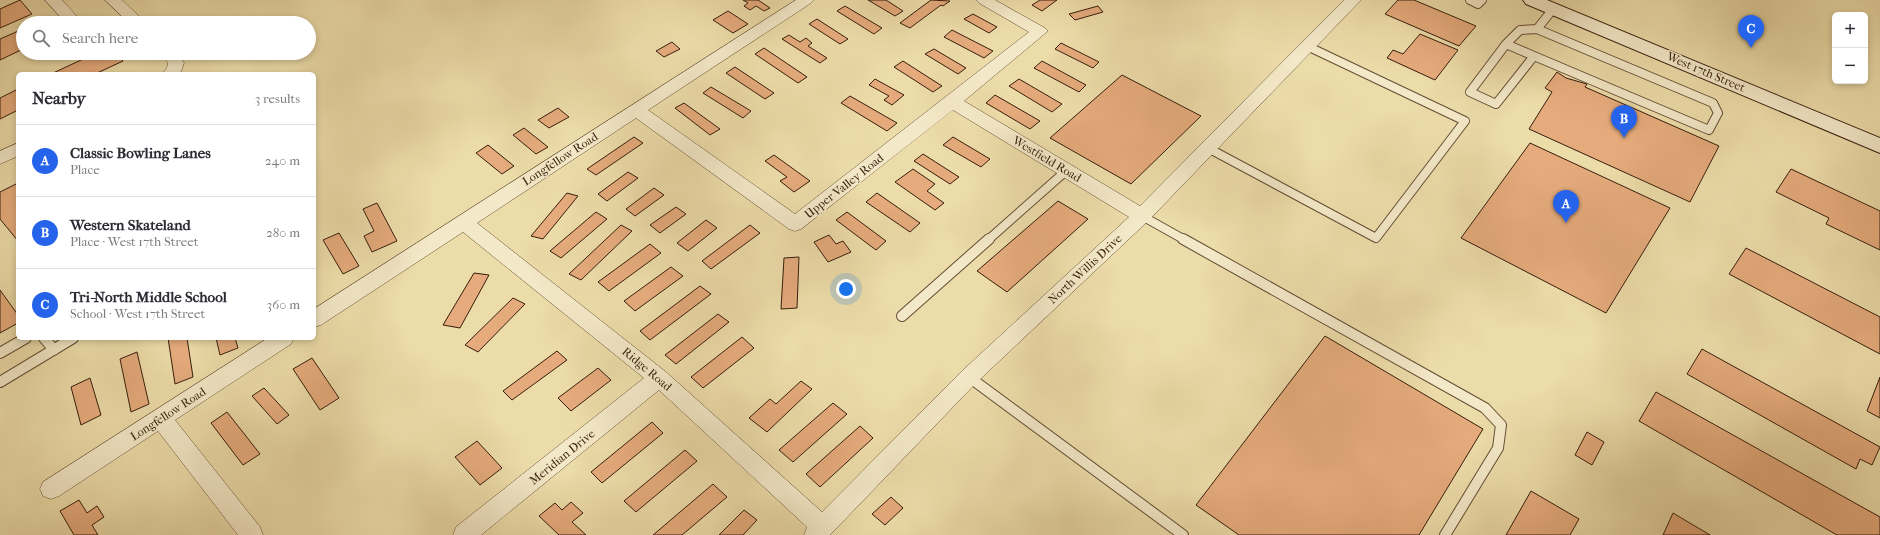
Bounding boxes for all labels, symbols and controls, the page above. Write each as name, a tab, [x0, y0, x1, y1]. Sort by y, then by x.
map controls	[1832, 12, 1868, 84]
button: +	[1832, 12, 1868, 48]
pin: C	[1738, 15, 1764, 48]
search box	[16, 16, 316, 60]
icon: search	[30, 27, 52, 49]
text: Search here	[62, 29, 138, 47]
button: −	[1832, 48, 1868, 84]
street label: West 17th Street	[1664, 49, 1748, 95]
text: Nearby	[32, 88, 86, 108]
text: 3 results	[255, 91, 300, 106]
pin: B	[1611, 105, 1637, 138]
street label: Longfellow Road	[520, 129, 601, 189]
street label: Westfield Road	[1009, 133, 1084, 185]
text: Classic Bowling Lanes	[70, 144, 211, 162]
street label: Upper Valley Road	[802, 150, 887, 221]
text: A	[41, 153, 49, 168]
text: 240 m	[265, 153, 300, 168]
text: Place	[70, 162, 100, 177]
pin: A	[1553, 190, 1579, 223]
text: Western Skateland	[70, 216, 191, 234]
text: B	[41, 225, 49, 240]
text: 280 m	[266, 225, 300, 240]
street label: North Willis Drive	[1045, 231, 1125, 307]
text: Place · West 17th Street	[70, 234, 198, 249]
your location	[836, 279, 856, 299]
text: Tri-North Middle School	[70, 288, 227, 306]
text: C	[41, 297, 49, 312]
text: 360 m	[267, 297, 300, 312]
text: School · West 17th Street	[70, 306, 205, 321]
street label: Ridge Road	[619, 344, 675, 394]
street label: Longfellow Road	[128, 384, 209, 444]
street label: Meridian Drive	[527, 426, 597, 488]

